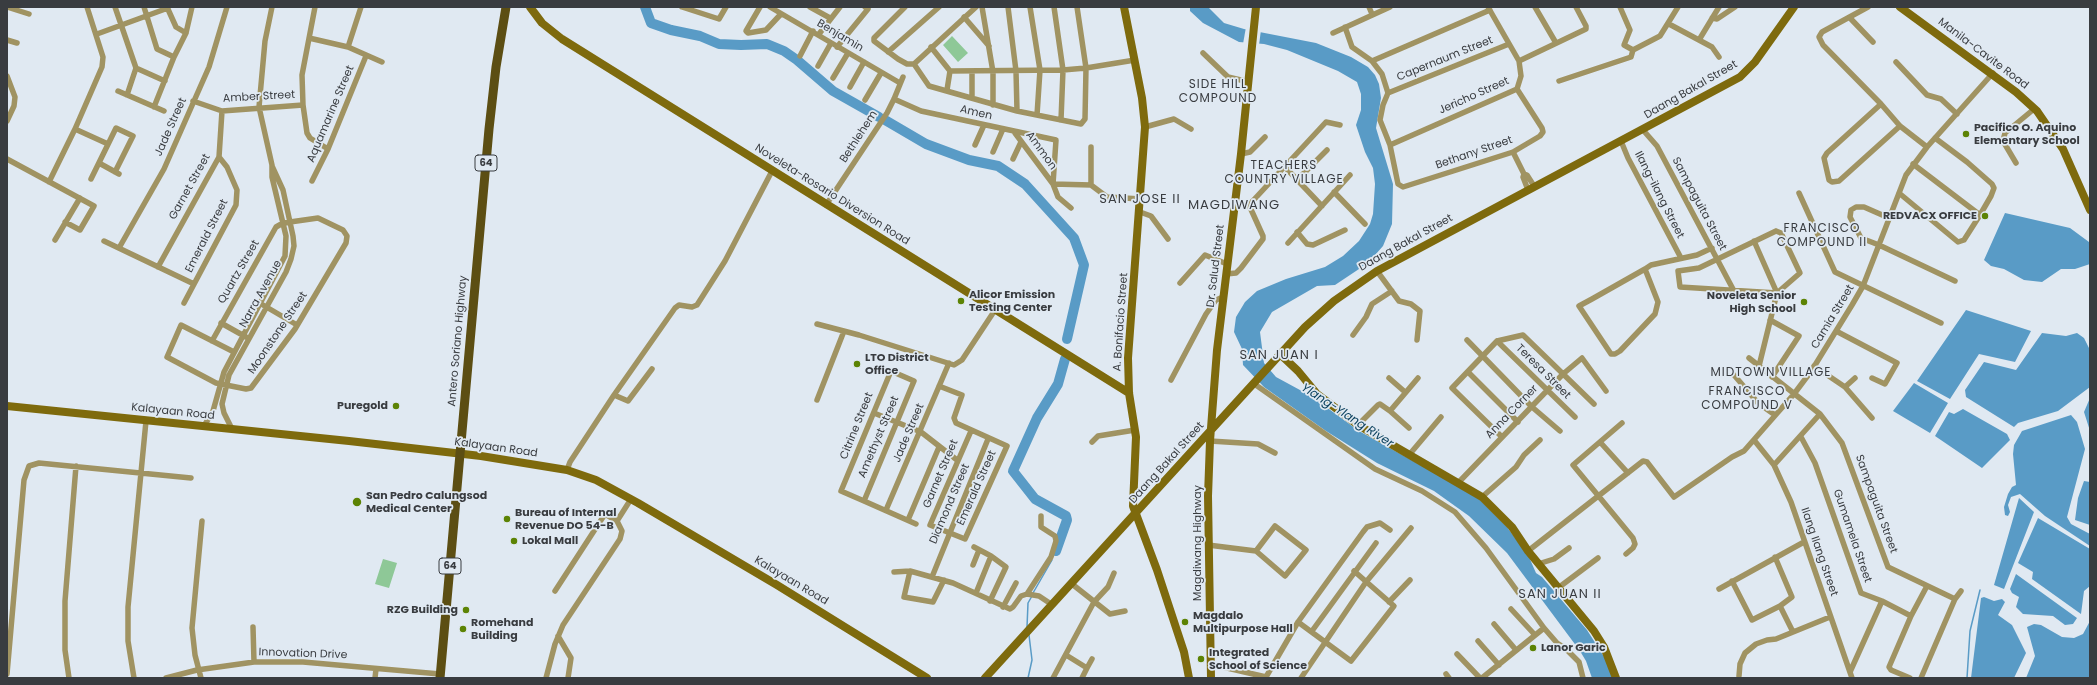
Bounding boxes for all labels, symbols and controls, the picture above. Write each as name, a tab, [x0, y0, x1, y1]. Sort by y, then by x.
street label: Manila-Cavite Road	[1935, 16, 2031, 92]
street label: Benjamin	[814, 17, 866, 55]
street label: Capernaum Street	[1395, 34, 1495, 84]
street label: Daang Bakal Street	[1642, 58, 1740, 122]
street label: Aquamarine Street	[305, 64, 357, 164]
street label: Jericho Street	[1437, 75, 1511, 117]
district label: SIDE HILL COMPOUND	[1179, 78, 1257, 106]
street label: Amber Street	[223, 89, 295, 105]
street label: Jade Street	[152, 96, 190, 158]
street label: Amen	[959, 103, 993, 123]
street label: Bethlehem	[837, 109, 881, 165]
place label: Pacifico O. Aquino Elementary School	[1974, 121, 2080, 147]
street label: Ammon	[1023, 129, 1059, 173]
marker: Pacifico O. Aquino Elementary School	[1961, 129, 1971, 139]
street label: Bethany Street	[1434, 134, 1514, 172]
street label: Noveleta-Rosario Diversion Road	[752, 142, 912, 248]
street label: Ilang-ilang Street	[1631, 149, 1687, 241]
street label: Garnet Street	[167, 152, 213, 222]
road number: 64	[475, 155, 497, 171]
street label: Sampaguita Street	[1669, 155, 1729, 253]
district label: TEACHERS COUNTRY VILLAGE	[1224, 159, 1344, 187]
district label: SAN JOSE II	[1099, 192, 1181, 208]
street label: Emerald Street	[183, 197, 231, 275]
district label: MAGDIWANG	[1188, 198, 1280, 214]
place label: REDVACX OFFICE	[1883, 209, 1977, 223]
marker: REDVACX OFFICE	[1980, 211, 1990, 221]
street label: Daang Bakal Street	[1357, 212, 1455, 274]
district label: FRANCISCO COMPOUND II	[1777, 222, 1867, 250]
street label: Dr. Salud Street	[1204, 224, 1228, 308]
street label: Quartz Street	[215, 238, 263, 306]
street label: Narra Avenue	[237, 258, 285, 330]
street label: A. Bonifacio Street	[1111, 272, 1131, 372]
street label: Antero Soriano Highway	[446, 275, 470, 407]
street label: Camia Street	[1809, 283, 1857, 351]
place label: Alicor Emission Testing Center	[969, 288, 1055, 314]
street label: Moonstone Street	[246, 289, 310, 377]
place label: Noveleta Senior High School	[1707, 289, 1796, 315]
marker: Alicor Emission Testing Center	[956, 296, 966, 306]
marker: Noveleta Senior High School	[1799, 297, 1809, 307]
street label: Teresa Street	[1513, 342, 1573, 402]
district label: SAN JUAN I	[1239, 348, 1319, 364]
place label: LTO District Office	[865, 351, 929, 377]
marker: LTO District Office	[852, 359, 862, 369]
district label: MIDTOWN VILLAGE	[1710, 366, 1832, 380]
water label: Ylang-Ylang River	[1298, 381, 1396, 451]
street label: Anna Corner	[1483, 382, 1541, 442]
district label: FRANCISCO COMPOUND V	[1701, 385, 1793, 413]
street label: Citrine Street	[838, 391, 876, 461]
street label: Amethyst Street	[856, 394, 902, 480]
place label: Puregold	[337, 399, 388, 413]
street label: Kalayaan Road	[131, 401, 215, 423]
marker: Puregold	[391, 401, 401, 411]
street label: Jade Street	[891, 402, 927, 464]
street label: Daang Bakal Street	[1127, 419, 1207, 507]
street label: Kalayaan Road	[454, 436, 538, 460]
street label: Garnet Street	[921, 438, 961, 510]
street label: Emerald Street	[955, 448, 999, 528]
street label: Sampaguita Street	[1852, 453, 1900, 555]
street label: Diamond Street	[927, 462, 973, 546]
street label: Magdiwang Highway	[1191, 485, 1205, 601]
street label: Gumamela Street	[1830, 488, 1874, 584]
place label: San Pedro Calungsod Medical Center	[366, 489, 487, 515]
marker: San Pedro Calungsod Medical Center	[351, 496, 363, 508]
place label: Bureau of Internal Revenue DO 54-B	[515, 506, 616, 532]
street label: Ilang Ilang Street	[1798, 506, 1840, 598]
marker: Bureau of Internal Revenue DO 54-B	[502, 514, 512, 524]
place label: Lokal Mall	[522, 534, 578, 548]
marker: Lokal Mall	[509, 536, 519, 546]
street label: Kalayaan Road	[752, 554, 830, 608]
road number: 64	[439, 558, 461, 574]
district label: SAN JUAN II	[1518, 587, 1602, 603]
place label: RZG Building	[387, 603, 458, 617]
marker: RZG Building	[461, 605, 471, 615]
place label: Magdalo Multipurpose Hall	[1193, 609, 1293, 635]
place label: Romehand Building	[471, 616, 533, 642]
marker: Magdalo Multipurpose Hall	[1180, 617, 1190, 627]
marker: Romehand Building	[458, 624, 468, 634]
place label: Lanor Garic	[1541, 641, 1606, 655]
marker: Lanor Garic	[1528, 643, 1538, 653]
street label: Innovation Drive	[258, 646, 348, 662]
place label: Integrated School of Science	[1209, 646, 1307, 672]
marker: Integrated School of Science	[1196, 654, 1206, 664]

